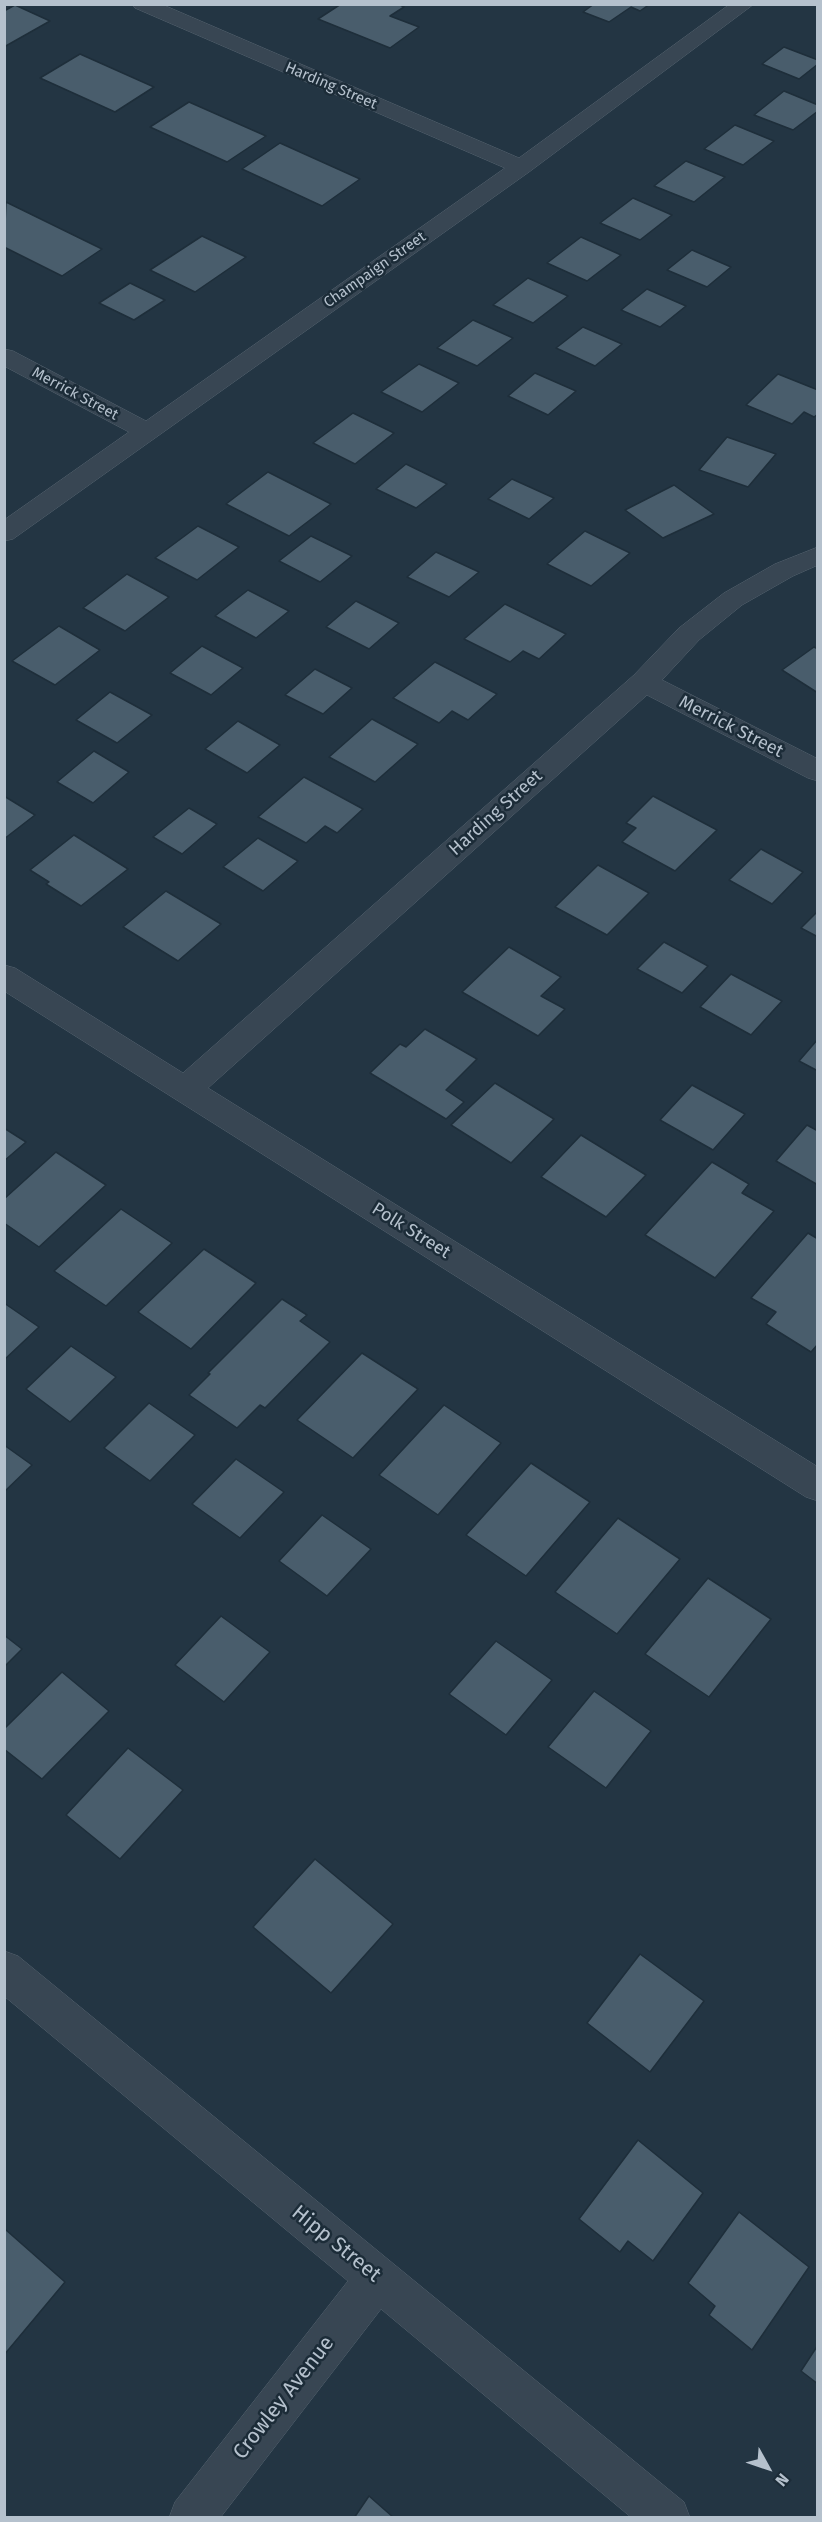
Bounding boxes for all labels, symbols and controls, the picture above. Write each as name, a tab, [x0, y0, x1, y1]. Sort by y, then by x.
street label: Harding Street	[282, 59, 380, 113]
street label: Champaign Street	[320, 228, 430, 312]
street label: Merrick Street	[29, 364, 121, 424]
street label: Merrick Street	[675, 691, 787, 763]
street label: Harding Street	[445, 766, 547, 860]
street label: Polk Street	[368, 1198, 454, 1264]
street label: Hipp Street	[286, 2200, 386, 2288]
street label: Crowley Avenue	[228, 2331, 340, 2465]
north arrow	[738, 2438, 798, 2498]
text: N	[771, 2470, 793, 2490]

